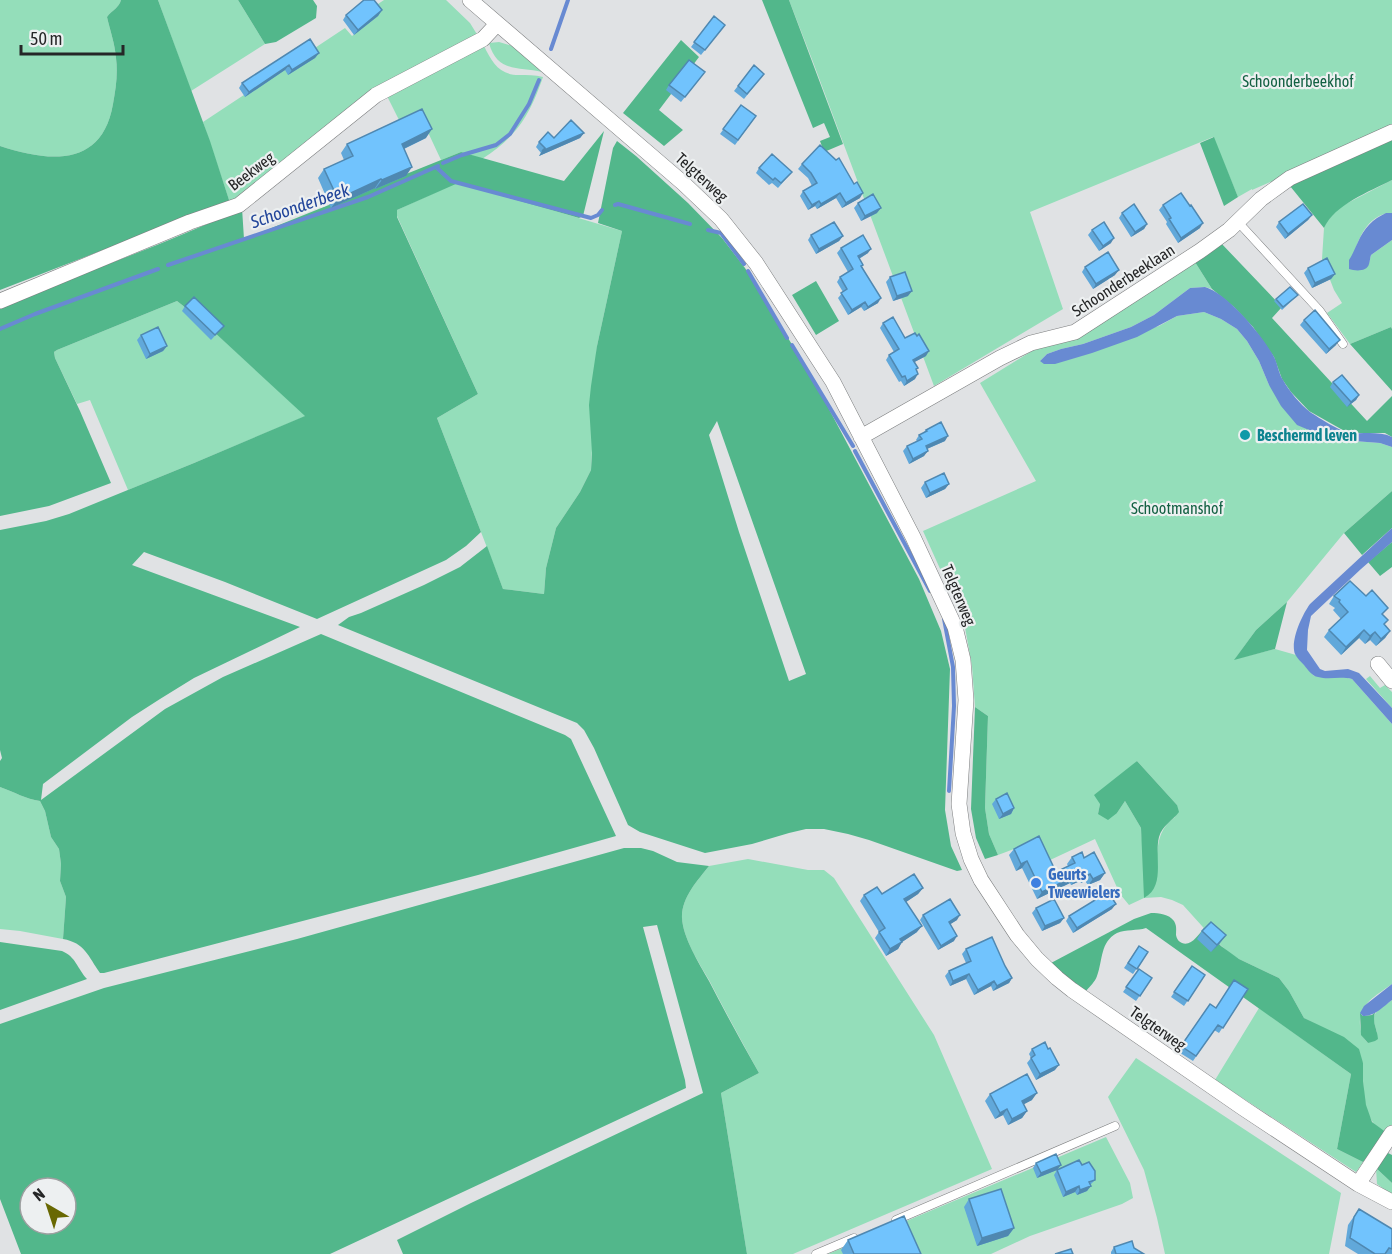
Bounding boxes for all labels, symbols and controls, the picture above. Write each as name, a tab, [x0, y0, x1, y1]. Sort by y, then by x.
scale bar	[21, 18, 123, 56]
text: 50 m	[30, 28, 62, 49]
park label: Schoonderbeekhof	[1242, 72, 1354, 90]
street label: Beekweg	[225, 148, 278, 195]
street label: Telgterweg	[671, 149, 732, 206]
water label: Schoonderbeek	[247, 178, 353, 233]
street label: Schoonderbeeklaan	[1068, 240, 1178, 320]
place label: Beschermd leven	[1257, 426, 1357, 444]
marker: Beschermd leven	[1238, 428, 1252, 442]
park label: Schootmanshof	[1131, 499, 1224, 517]
street label: Telgterweg	[937, 562, 980, 629]
place label: Geurts Tweewielers	[1048, 865, 1121, 901]
marker: Geurts Tweewielers	[1029, 876, 1043, 890]
street label: Telgterweg	[1126, 1002, 1190, 1055]
north arrow	[18, 1176, 78, 1236]
text: N	[29, 1184, 48, 1204]

